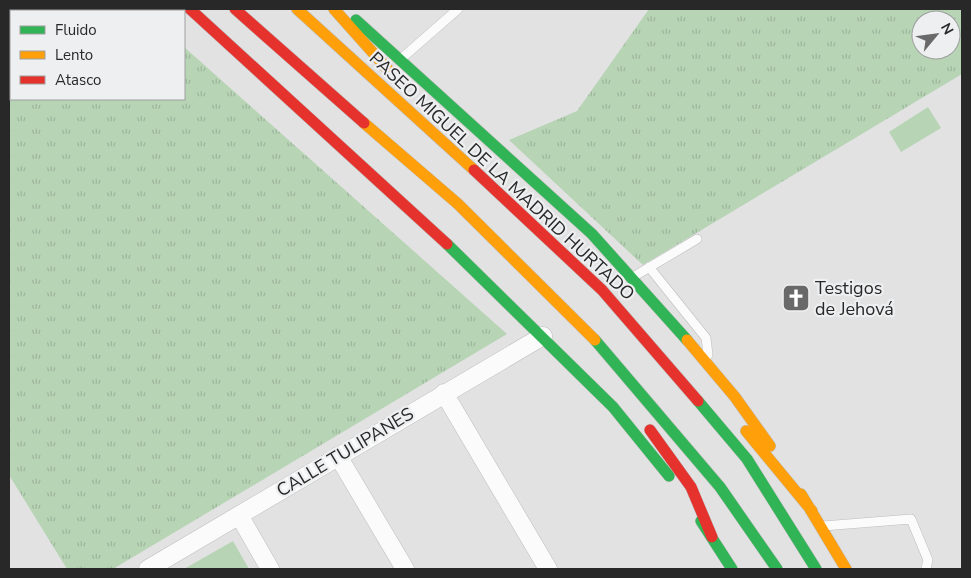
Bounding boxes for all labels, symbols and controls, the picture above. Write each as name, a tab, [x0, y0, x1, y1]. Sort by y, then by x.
legend	[10, 10, 185, 100]
north arrow	[911, 10, 961, 60]
text: Fluido	[55, 20, 97, 40]
text: N	[936, 20, 958, 38]
text: Lento	[55, 45, 93, 65]
street label: PASEO MIGUEL DE LA MADRID HURTADO	[364, 46, 640, 306]
text: Atasco	[55, 70, 101, 90]
place label: Testigos de Jehová	[815, 276, 894, 321]
church icon: Testigos de Jehová	[781, 283, 811, 313]
street label: CALLE TULIPANES	[272, 402, 418, 502]

